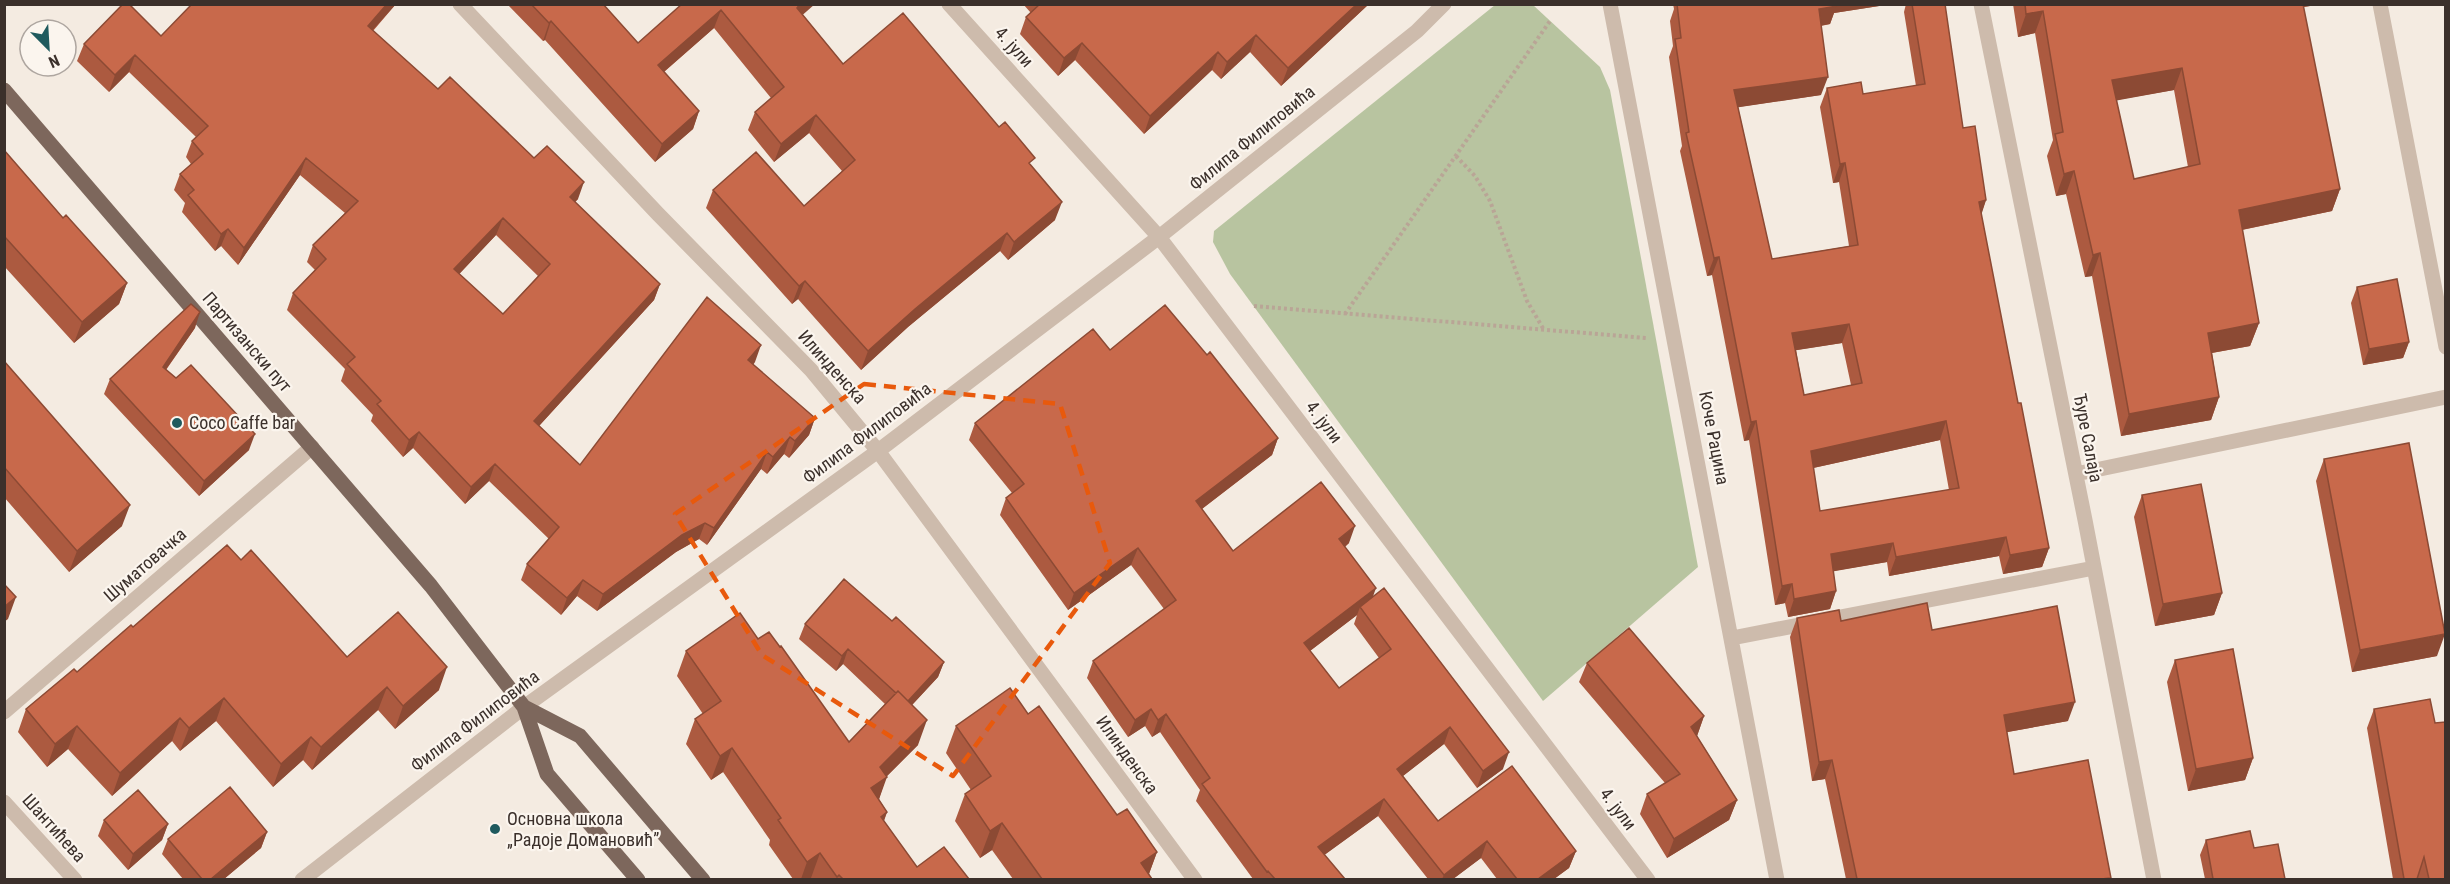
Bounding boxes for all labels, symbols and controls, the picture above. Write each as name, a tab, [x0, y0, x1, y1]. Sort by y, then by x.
north arrow	[18, 18, 78, 78]
street label: 4. јули	[991, 22, 1038, 71]
text: N	[46, 51, 62, 72]
street label: Филипа Филиповића	[1185, 81, 1319, 195]
street label: Партизански пут	[198, 288, 297, 396]
street label: Илинденска	[794, 326, 871, 408]
street label: Филипа Филиповића	[798, 377, 935, 488]
street label: Коче Рацина	[1695, 389, 1734, 487]
street label: Ђуре Салаја	[2070, 392, 2107, 484]
street label: 4. јули	[1302, 396, 1347, 447]
place label: Coco Caffe bar	[189, 412, 296, 433]
marker: Coco Caffe bar	[170, 416, 184, 430]
street label: Шуматовачка	[99, 523, 190, 606]
street label: Филипа Филиповића	[406, 665, 543, 776]
street label: Илинденска	[1092, 711, 1163, 798]
street label: 4. јули	[1596, 783, 1641, 834]
street label: Шантићева	[18, 789, 90, 866]
place label: Основна школа „Радоје Домановић”	[507, 808, 659, 850]
marker: Основна школа „Радоје Домановић”	[488, 822, 502, 836]

